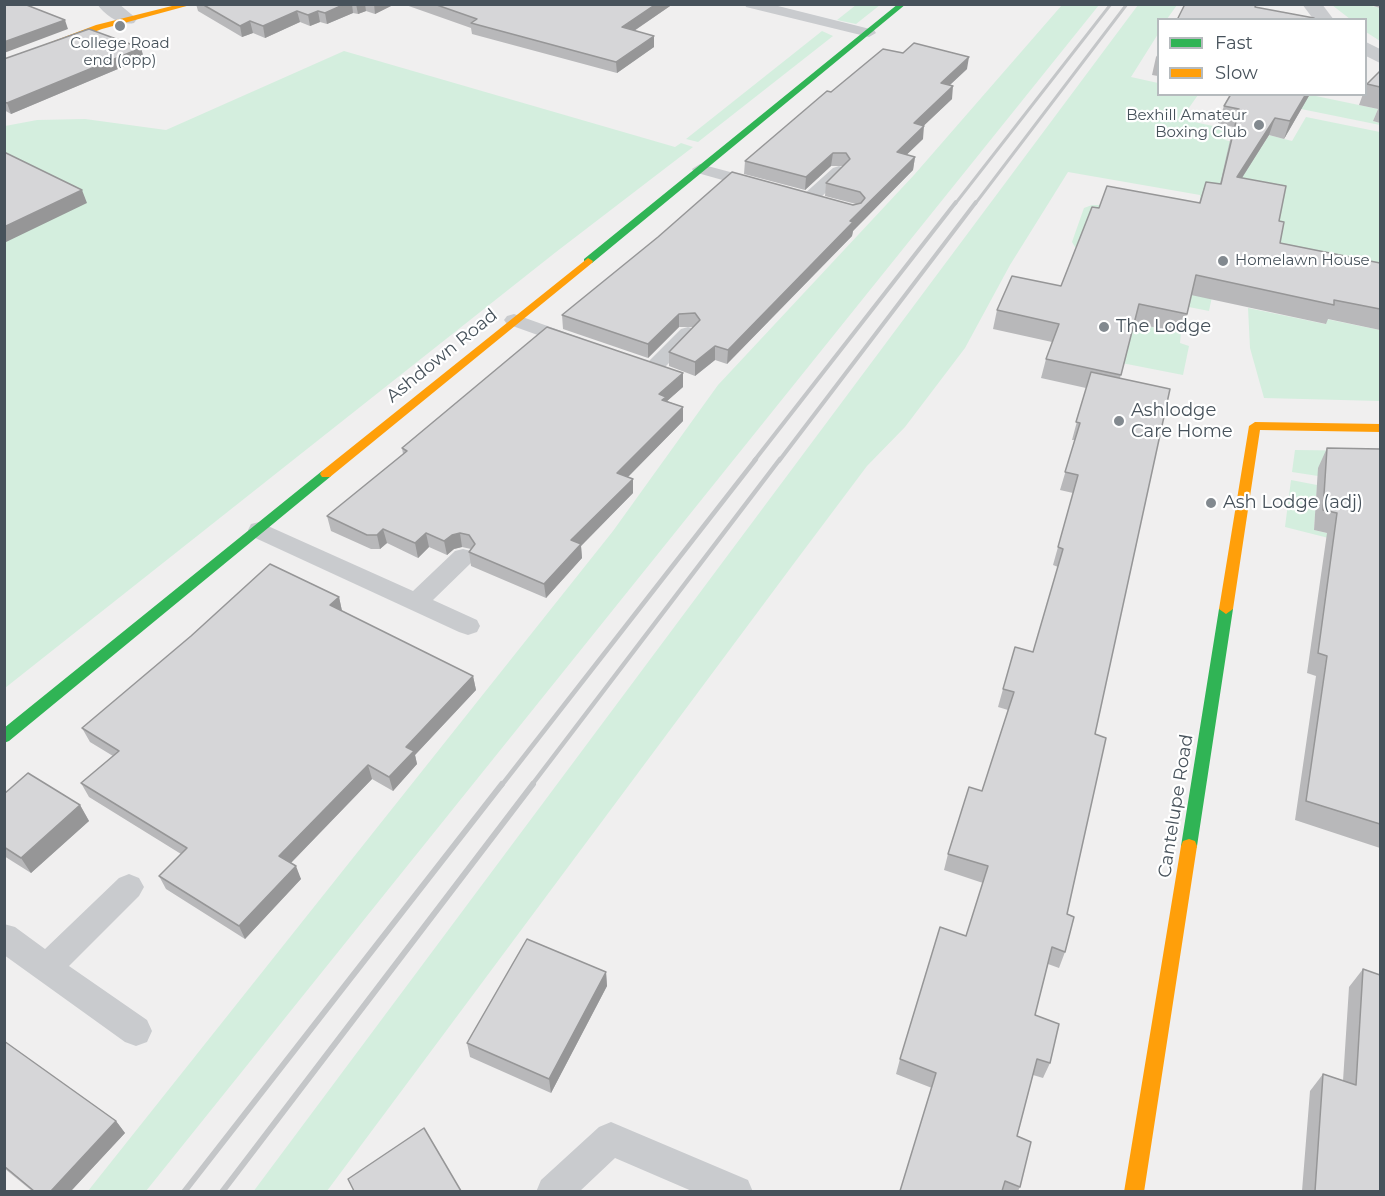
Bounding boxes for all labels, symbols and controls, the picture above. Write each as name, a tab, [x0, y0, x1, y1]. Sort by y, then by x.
legend	[1157, 18, 1367, 96]
marker: College Road end (opp)	[113, 19, 127, 33]
text: Fast	[1215, 32, 1253, 54]
place label: College Road end (opp)	[70, 35, 170, 70]
text: Slow	[1215, 62, 1258, 84]
place label: Bexhill Amateur Boxing Club	[1126, 107, 1247, 142]
marker: Bexhill Amateur Boxing Club	[1252, 118, 1266, 132]
place label: Homelawn House	[1235, 252, 1370, 270]
marker: Homelawn House	[1216, 254, 1230, 268]
street label: Ashdown Road	[382, 305, 502, 407]
place label: The Lodge	[1116, 316, 1211, 338]
marker: The Lodge	[1097, 320, 1111, 334]
place label: Ashlodge Care Home	[1131, 400, 1233, 442]
marker: Ashlodge Care Home	[1112, 414, 1126, 428]
place label: Ash Lodge (adj)	[1223, 492, 1363, 514]
marker: Ash Lodge (adj)	[1204, 496, 1218, 510]
street label: Cantelupe Road	[1154, 733, 1198, 879]

